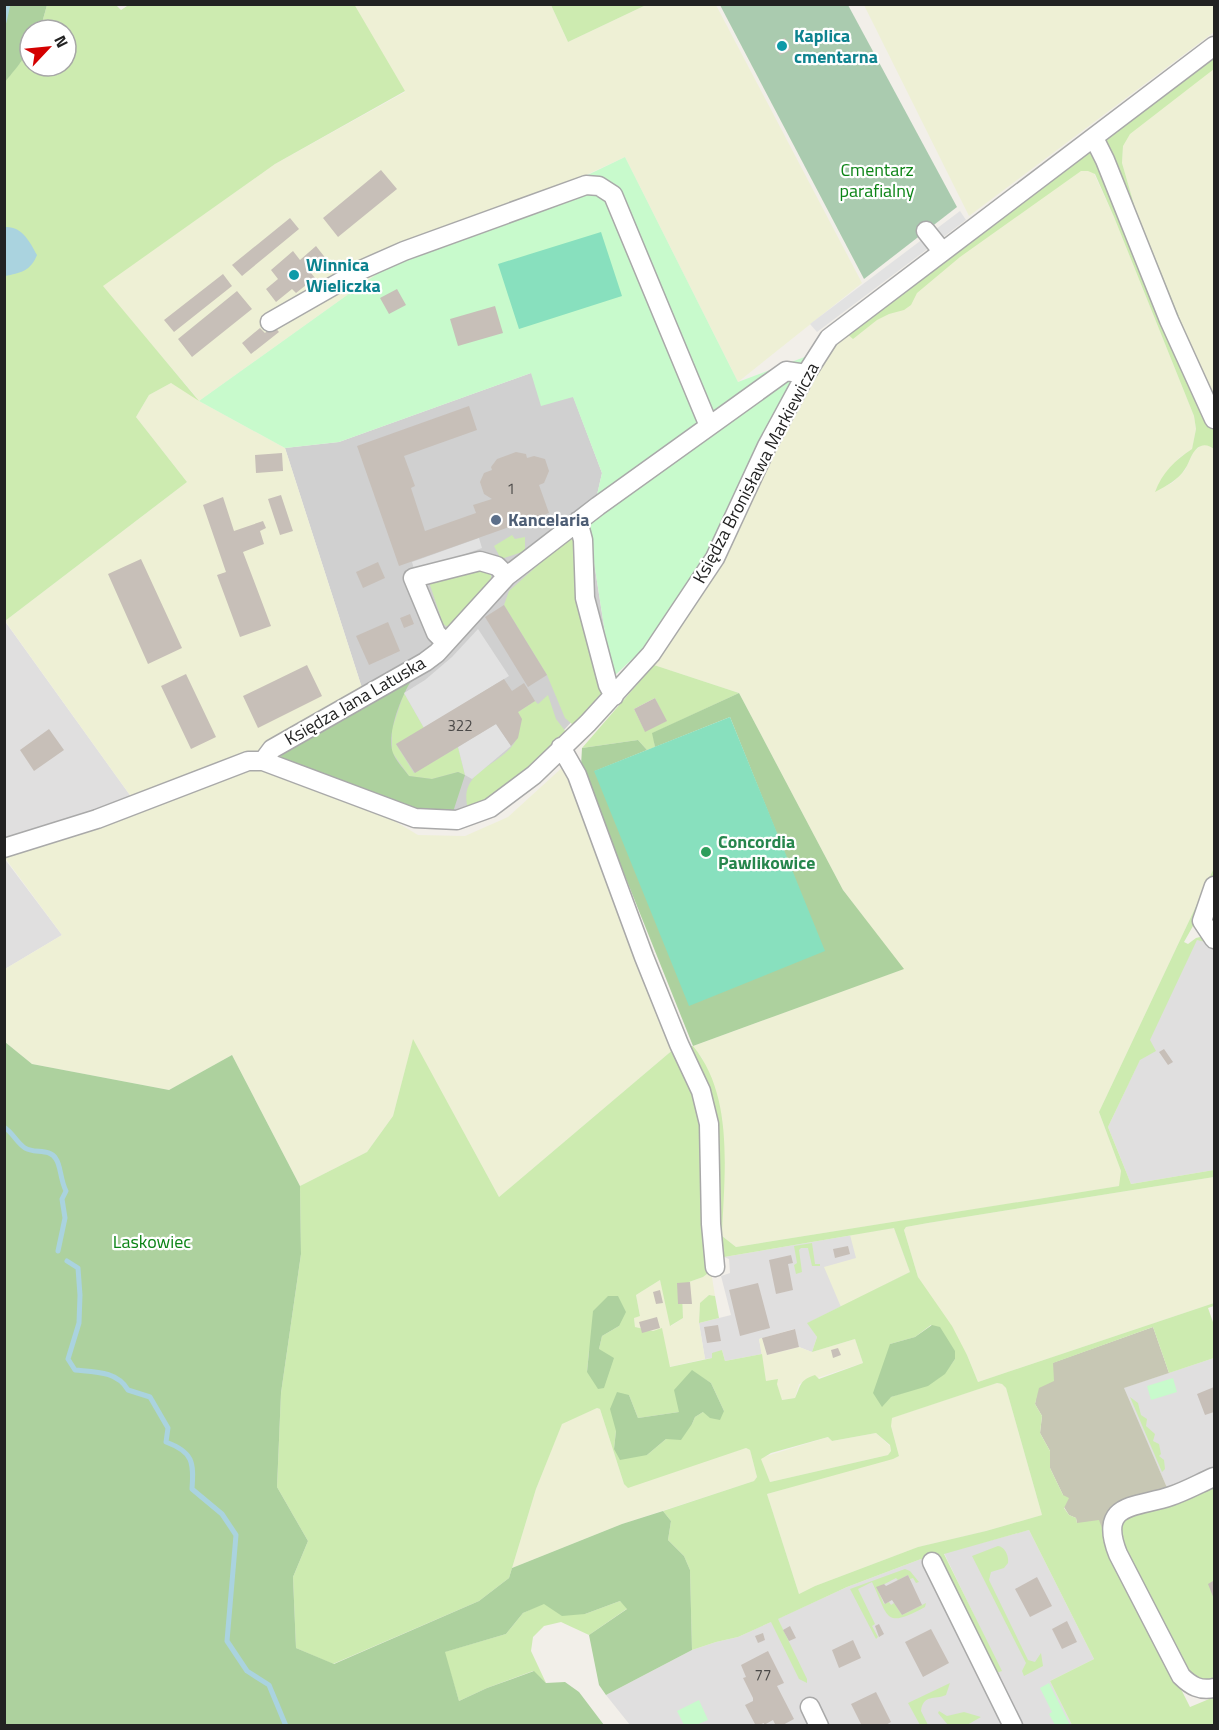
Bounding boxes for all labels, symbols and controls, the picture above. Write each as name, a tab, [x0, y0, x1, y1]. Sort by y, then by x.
north arrow	[18, 18, 78, 78]
place label: Kaplica cmentarna	[794, 22, 878, 70]
text: N	[48, 31, 75, 52]
marker: Kaplica cmentarna	[775, 39, 789, 53]
park label: Cmentarz parafialny	[839, 156, 915, 204]
place label: Winnica Wieliczka	[306, 251, 381, 299]
marker: Winnica Wieliczka	[287, 268, 301, 282]
street label: Księdza Bronisława Markiewicza	[686, 357, 825, 588]
house number: 1	[507, 477, 515, 500]
place label: Kancelaria	[508, 506, 589, 533]
marker: Kancelaria	[489, 513, 503, 527]
street label: Księdza Jana Latuska	[279, 649, 430, 752]
house number: 322	[447, 714, 473, 737]
place label: Concordia Pawlikowice	[718, 828, 815, 876]
marker: Concordia Pawlikowice	[699, 845, 713, 859]
park label: Laskowiec	[113, 1228, 191, 1255]
house number: 77	[755, 1663, 771, 1686]

